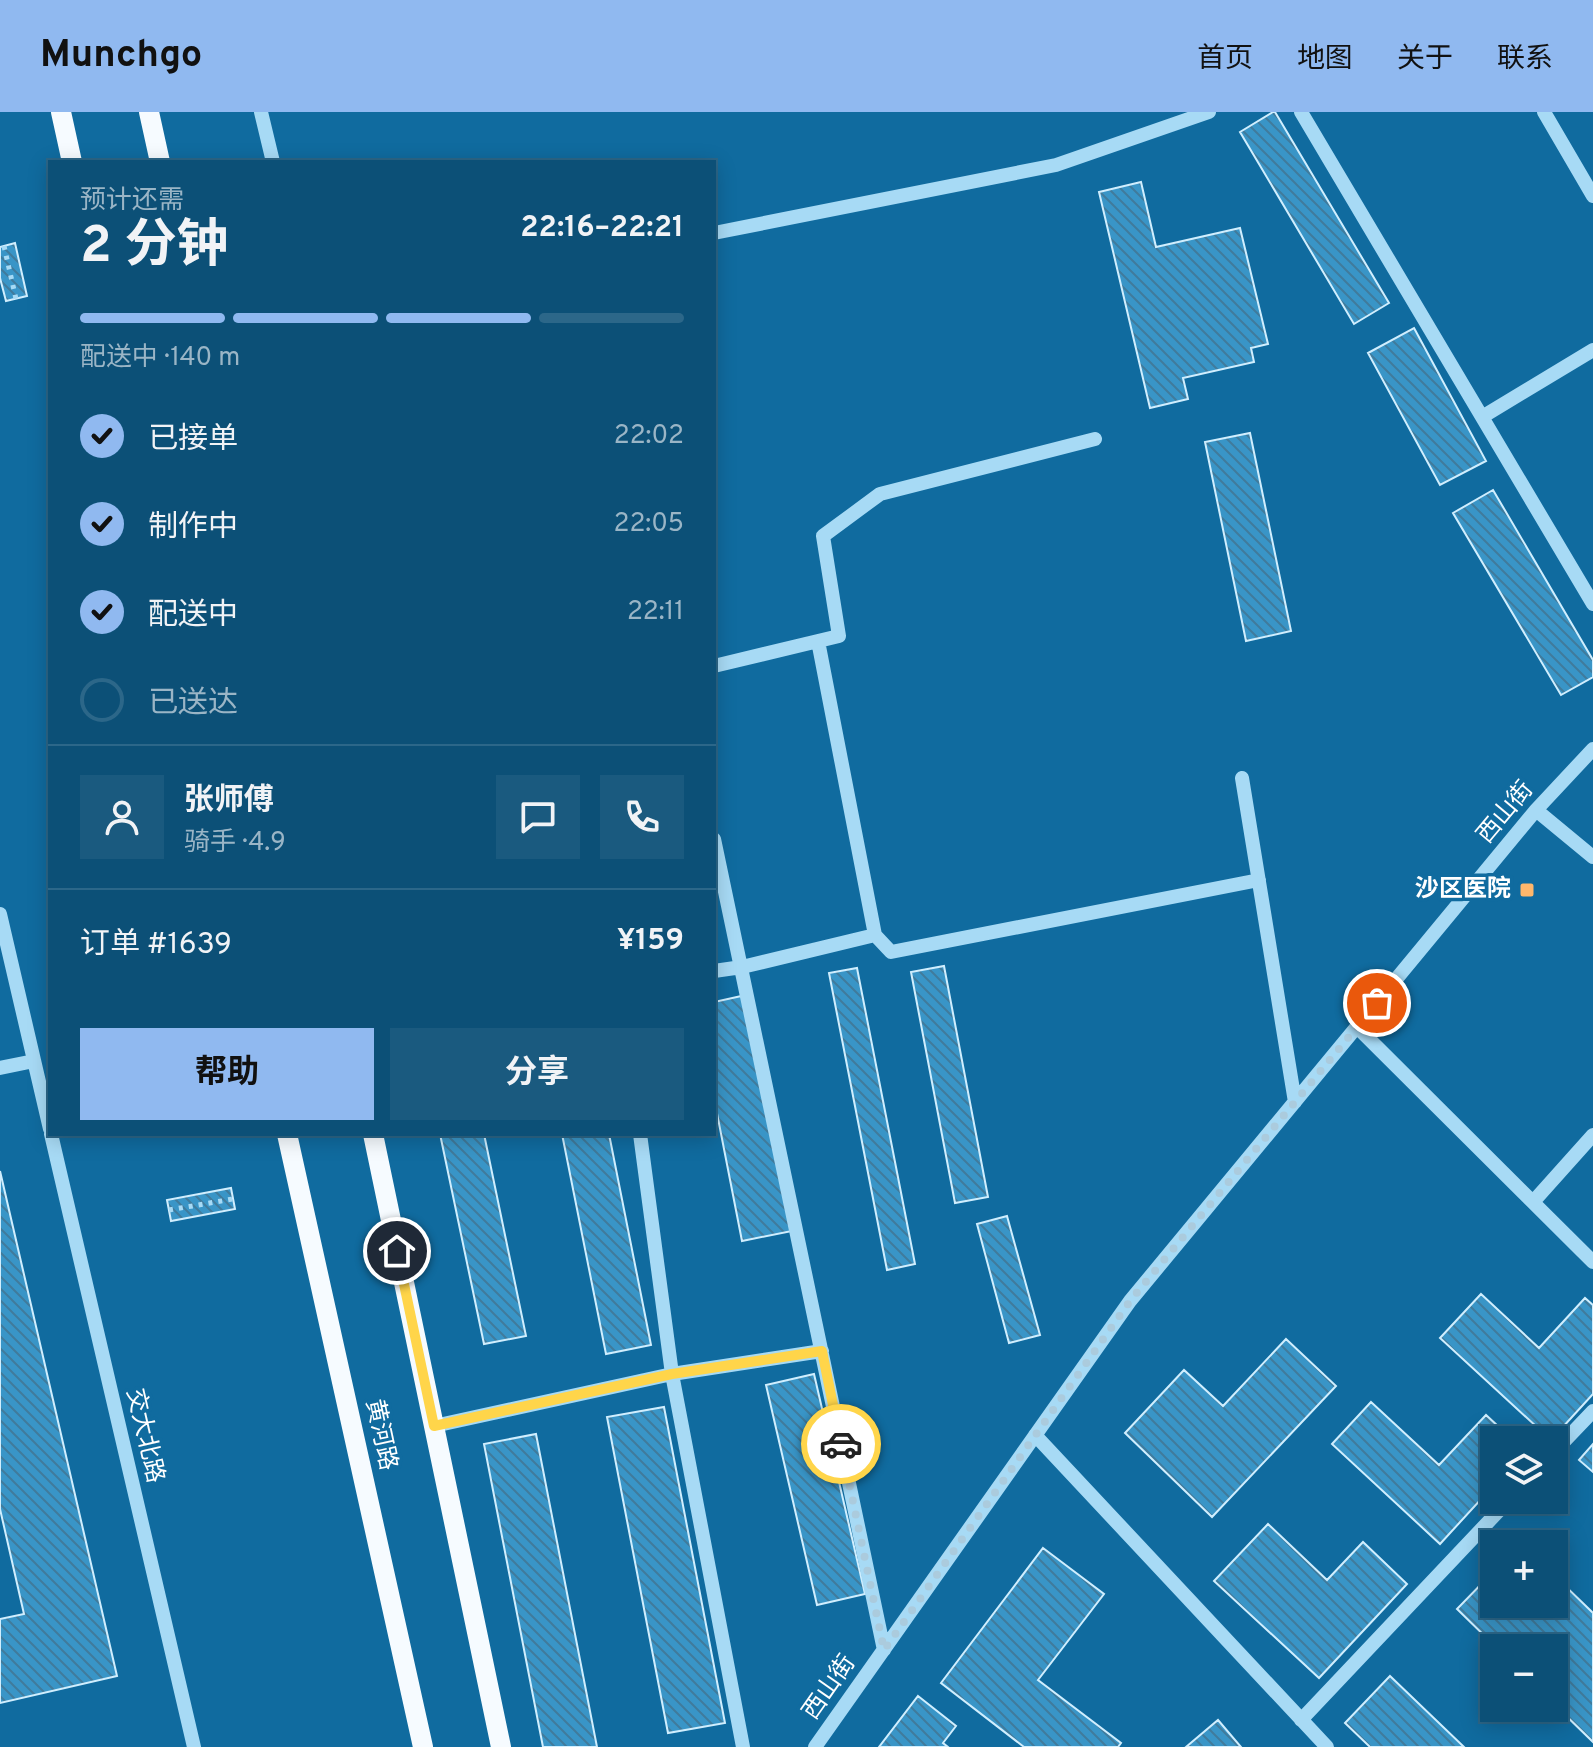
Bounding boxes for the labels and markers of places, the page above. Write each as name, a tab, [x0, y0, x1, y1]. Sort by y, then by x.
place label: 沙区医院	[1415, 875, 1511, 905]
marker: 沙区医院	[1518, 881, 1536, 899]
pin	[1343, 969, 1411, 1037]
pin	[363, 1217, 431, 1285]

